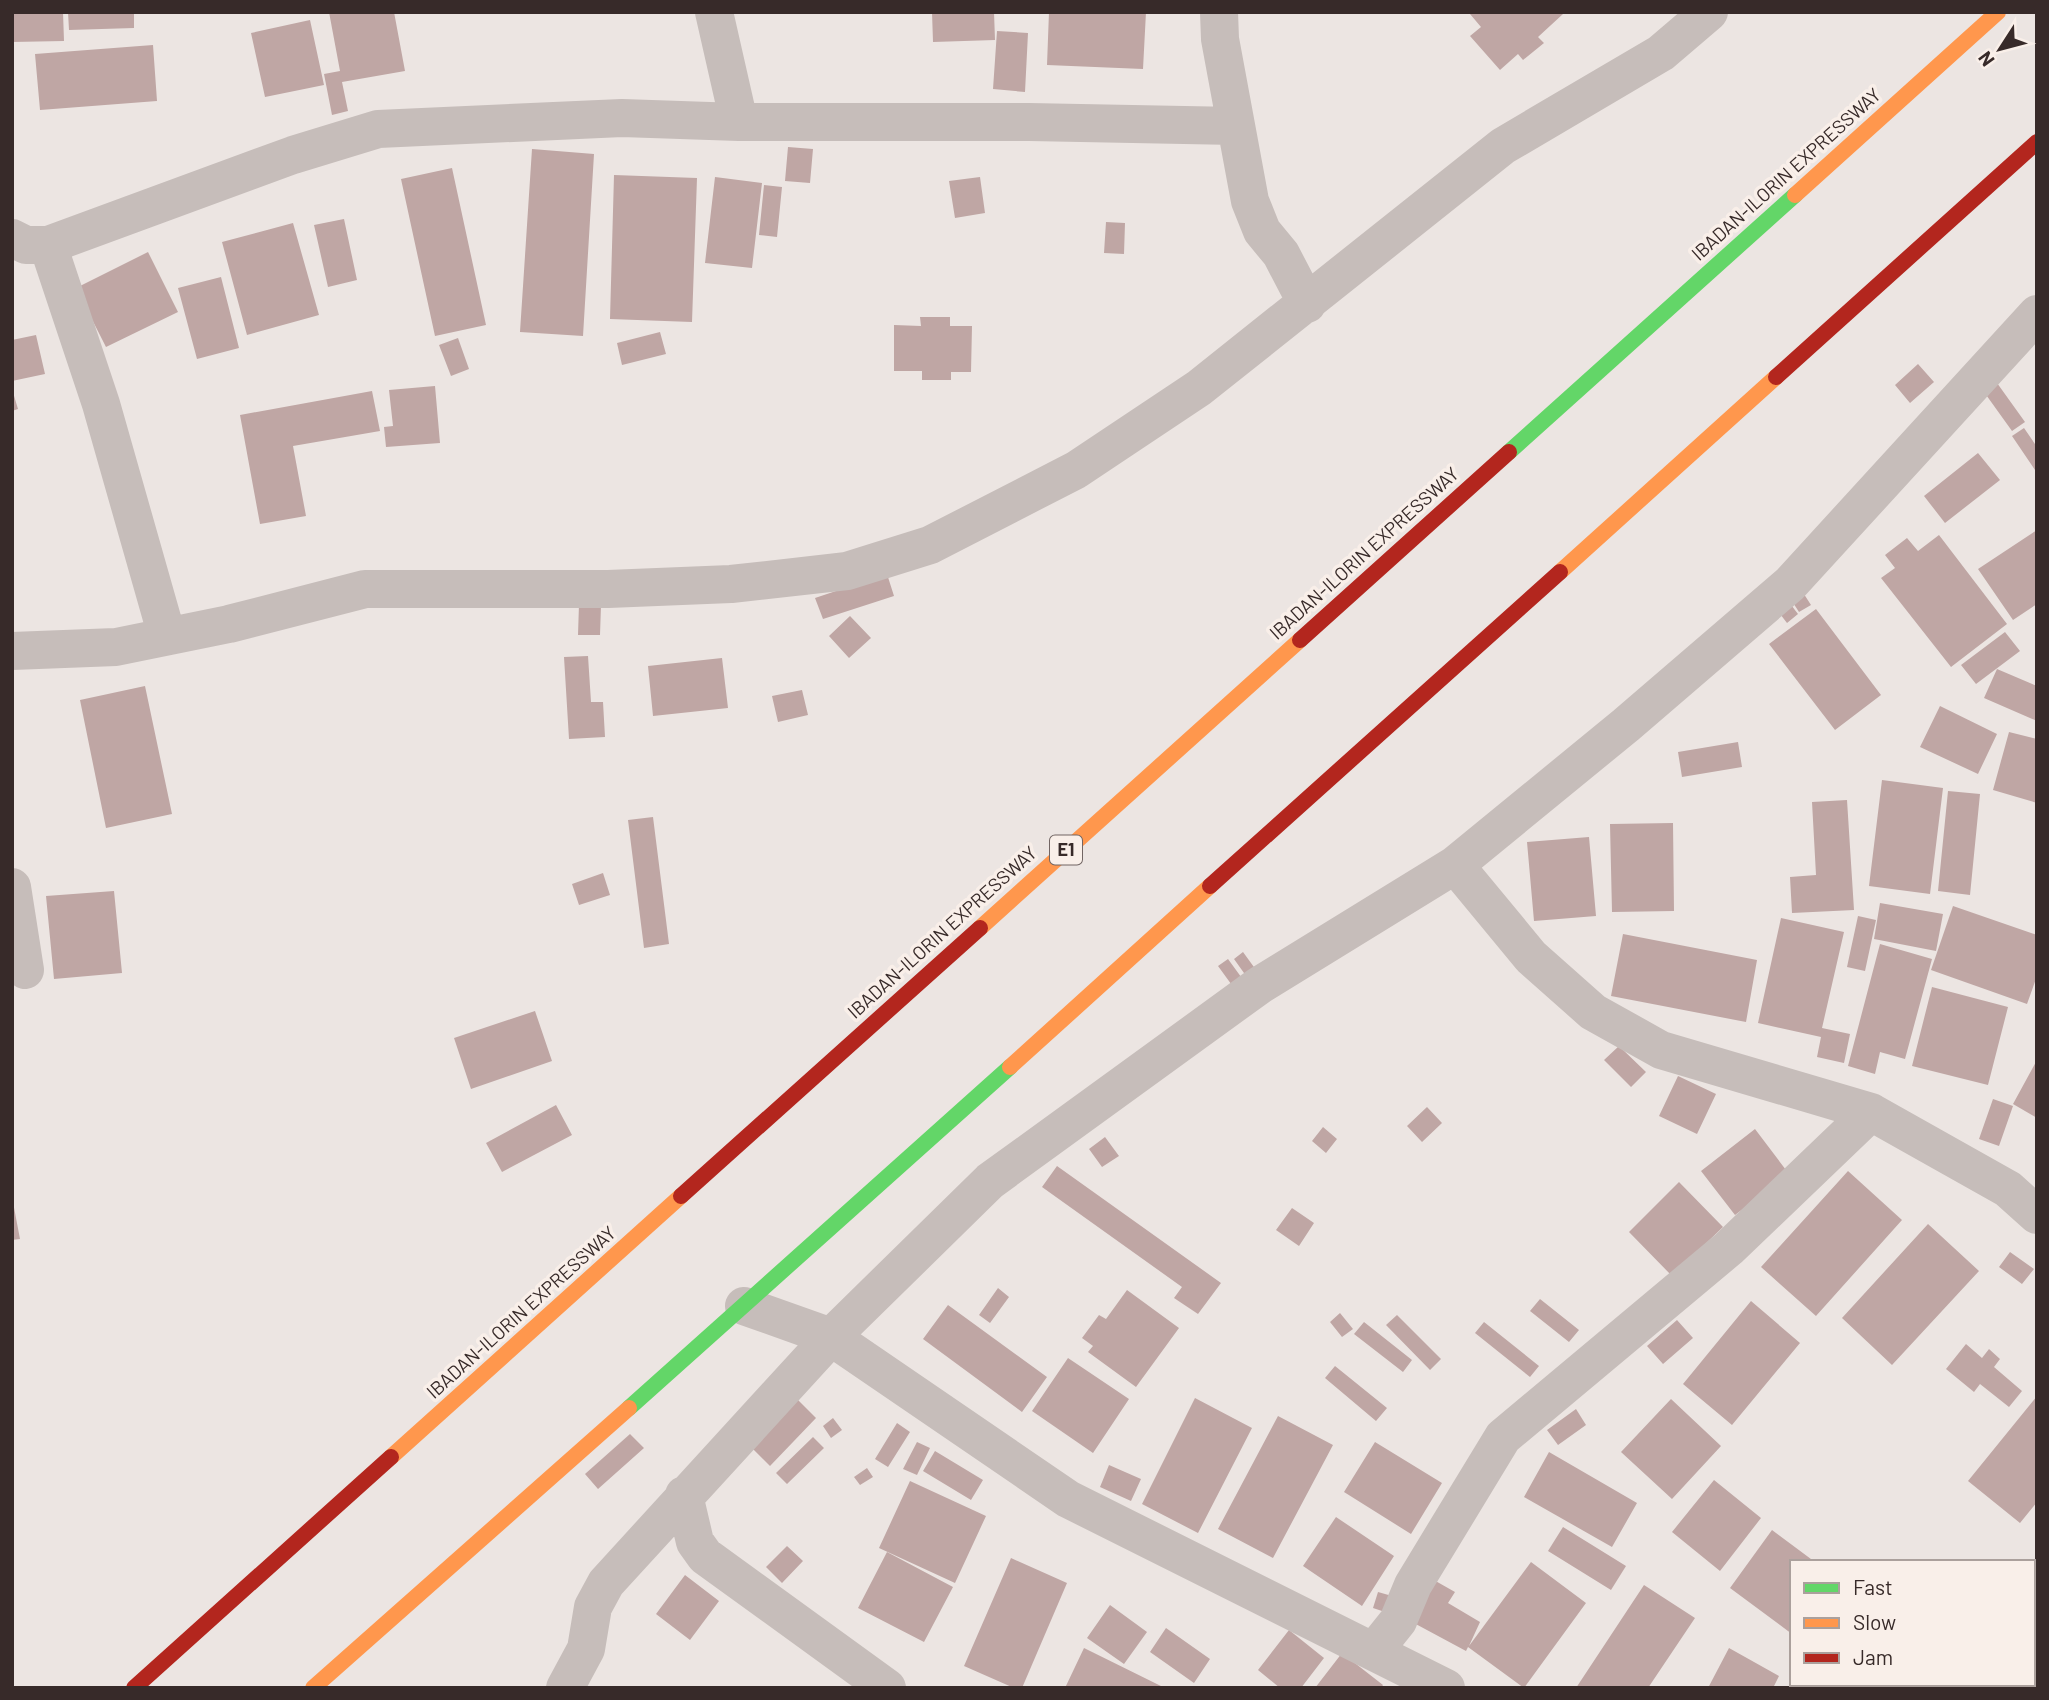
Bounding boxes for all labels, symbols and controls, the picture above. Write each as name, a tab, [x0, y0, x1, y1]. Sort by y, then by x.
north arrow	[1965, 14, 2035, 84]
text: N	[1973, 47, 1999, 71]
street label: IBADAN-ILORIN EXPRESSWAY	[1686, 82, 1885, 265]
street label: IBADAN-ILORIN EXPRESSWAY	[1264, 461, 1463, 644]
road number: E1	[1050, 836, 1082, 864]
street label: IBADAN-ILORIN EXPRESSWAY	[842, 840, 1041, 1023]
street label: IBADAN-ILORIN EXPRESSWAY	[421, 1220, 620, 1403]
legend	[1790, 1560, 2035, 1686]
text: Fast	[1853, 1574, 1893, 1599]
text: Slow	[1853, 1609, 1896, 1634]
text: Jam	[1853, 1644, 1893, 1669]

